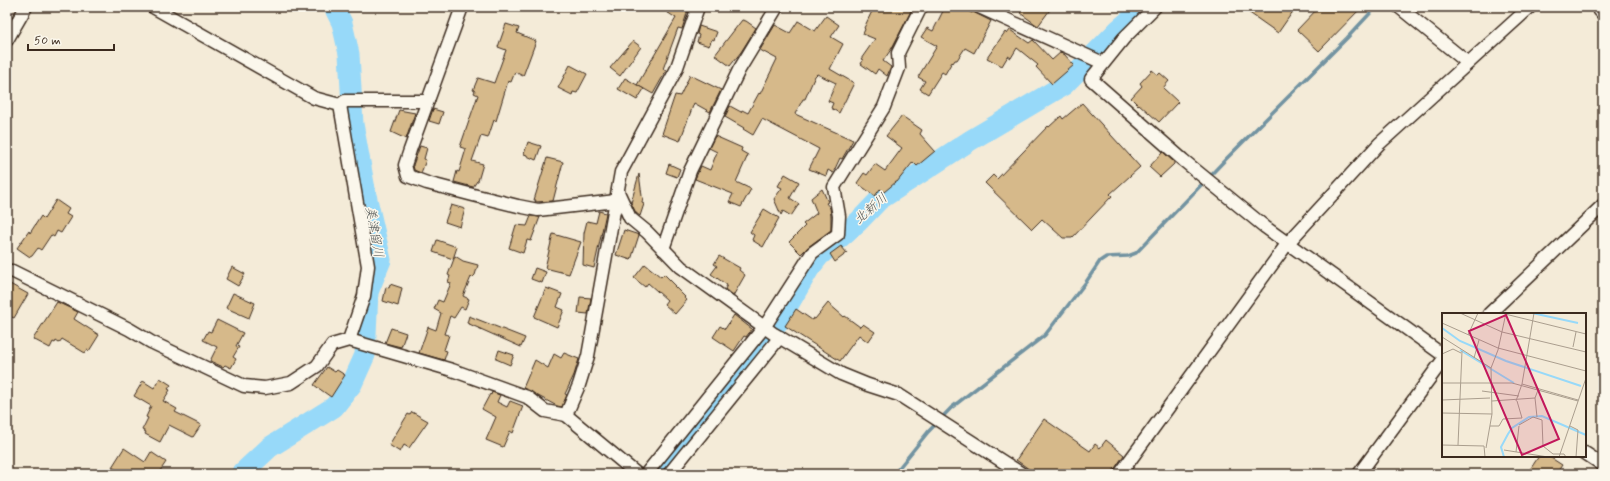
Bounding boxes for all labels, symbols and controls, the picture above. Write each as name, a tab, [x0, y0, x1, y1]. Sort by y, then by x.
scale bar	[28, 26, 114, 52]
text: 50 m	[34, 33, 61, 49]
water label: 北新川	[851, 190, 891, 228]
water label: 美津留川	[361, 205, 387, 259]
inset map	[1442, 313, 1586, 457]

